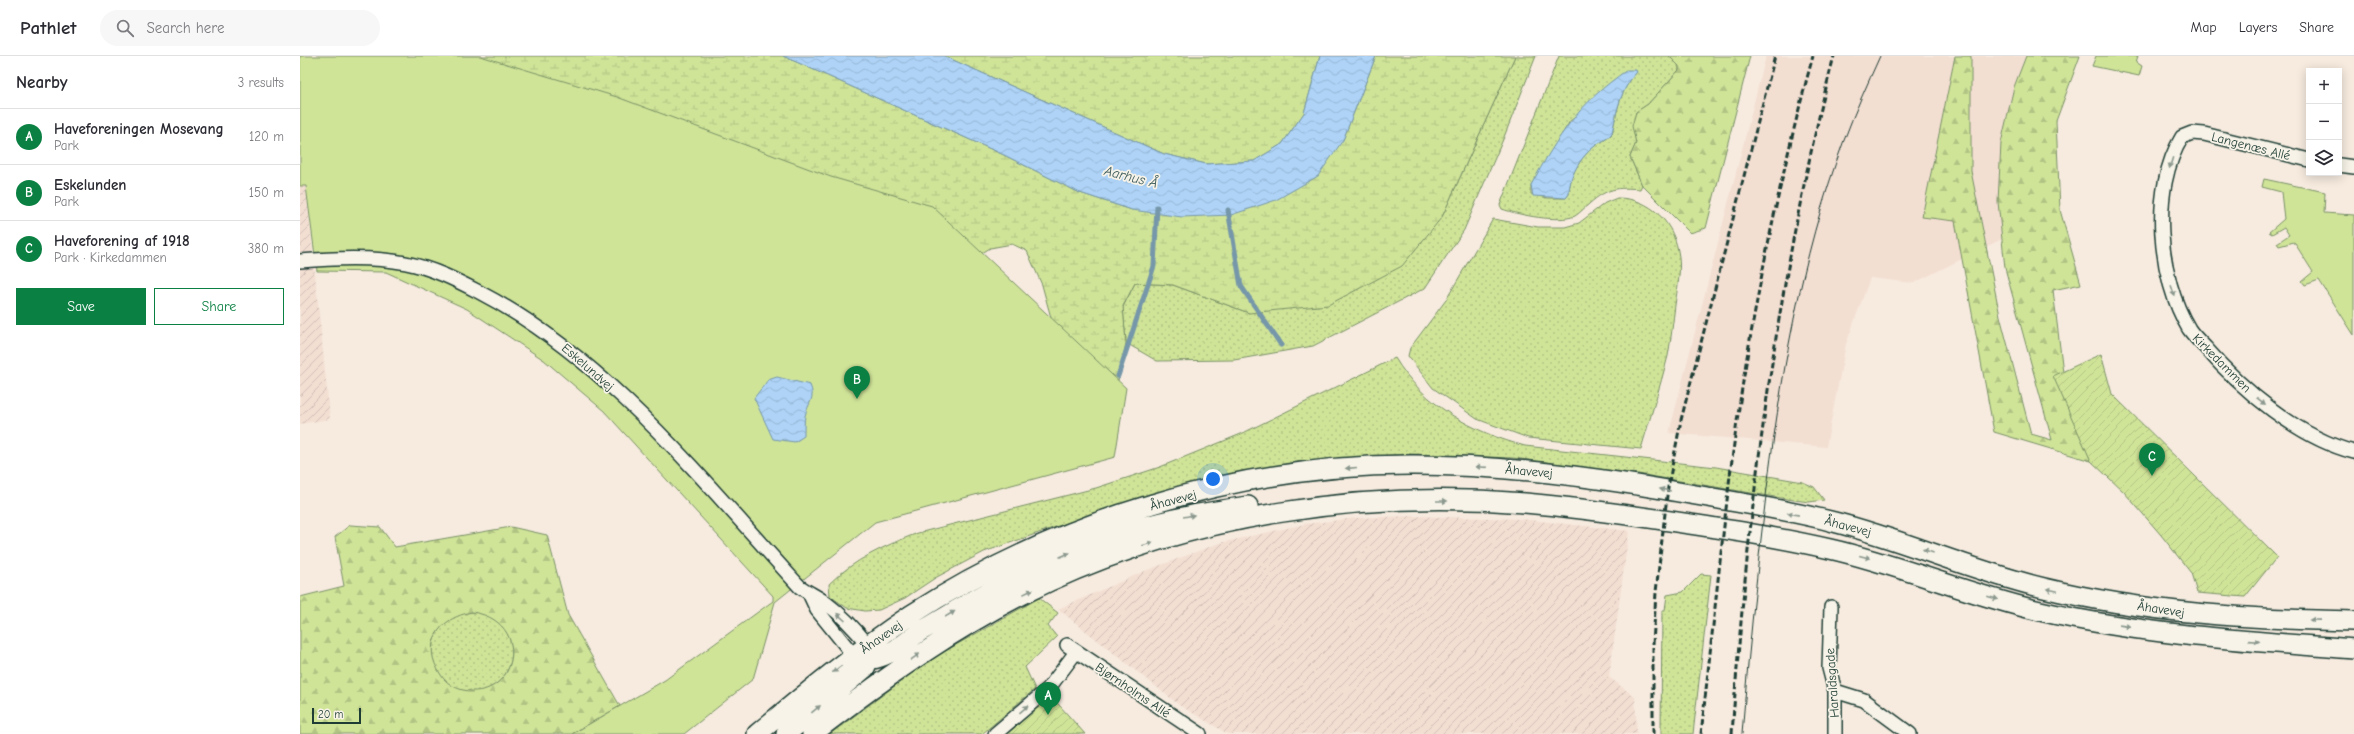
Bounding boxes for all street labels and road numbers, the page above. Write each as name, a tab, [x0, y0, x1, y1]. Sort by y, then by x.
street label: Langenæs Allé	[2210, 129, 2293, 163]
street label: Kirkedammen	[2190, 331, 2254, 395]
street label: Eskelundvej	[559, 340, 617, 394]
street label: Åhavevej	[1505, 460, 1553, 481]
street label: Åhavevej	[1148, 486, 1198, 513]
street label: Åhavevej	[1823, 512, 1873, 539]
street label: Åhavevej	[2136, 597, 2186, 620]
street label: Åhavevej	[857, 616, 905, 657]
street label: Haraldsgade	[1822, 647, 1842, 718]
street label: Bjørnholms Allé	[1093, 659, 1174, 721]

